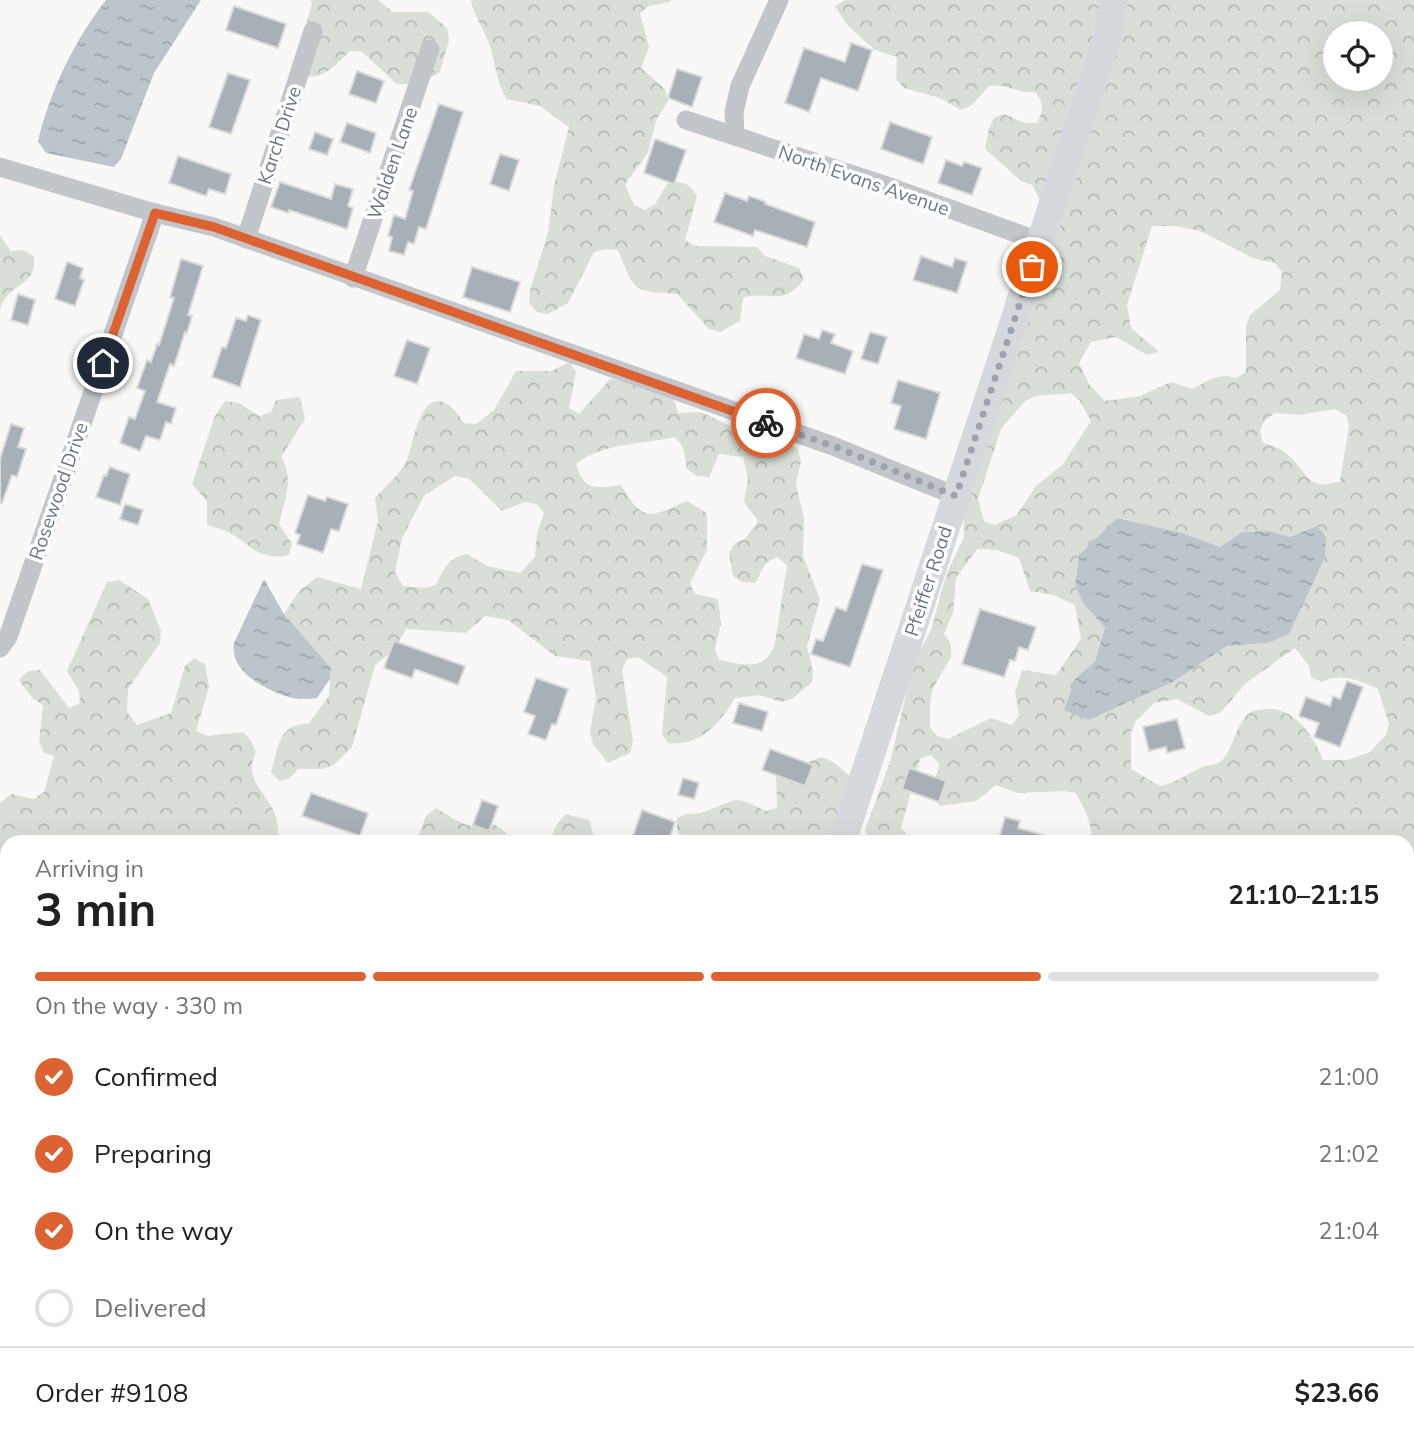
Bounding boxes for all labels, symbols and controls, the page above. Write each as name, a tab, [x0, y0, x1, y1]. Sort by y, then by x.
map controls	[1323, 21, 1393, 91]
button: locate	[1323, 21, 1393, 91]
street label: Karch Drive	[252, 83, 306, 187]
street label: Walden Lane	[362, 104, 422, 222]
street label: North Evans Avenue	[775, 139, 953, 221]
pin	[1002, 237, 1062, 297]
icon: bag	[1013, 248, 1051, 286]
pin	[73, 333, 133, 393]
icon: home	[84, 344, 122, 382]
courier	[731, 388, 801, 458]
icon: bike	[747, 404, 785, 442]
street label: Rosewood Drive	[23, 419, 93, 563]
street label: Pfeiffer Road	[899, 523, 957, 639]
text: Arriving in	[35, 854, 144, 883]
text: 21:10–21:15	[1228, 878, 1379, 911]
text: 3 min	[35, 880, 156, 938]
text: On the way · 330 m	[35, 991, 243, 1020]
icon: check	[35, 1058, 73, 1096]
text: Confirmed	[94, 1060, 218, 1093]
text: 21:00	[1319, 1062, 1379, 1091]
icon: check	[35, 1135, 73, 1173]
text: Preparing	[94, 1137, 212, 1170]
text: 21:02	[1319, 1139, 1379, 1168]
icon: check	[35, 1212, 73, 1250]
text: On the way	[94, 1214, 233, 1247]
text: 21:04	[1319, 1216, 1379, 1245]
text: Delivered	[94, 1291, 207, 1324]
text: Order #9108	[35, 1376, 188, 1409]
text: $23.66	[1295, 1376, 1379, 1409]

